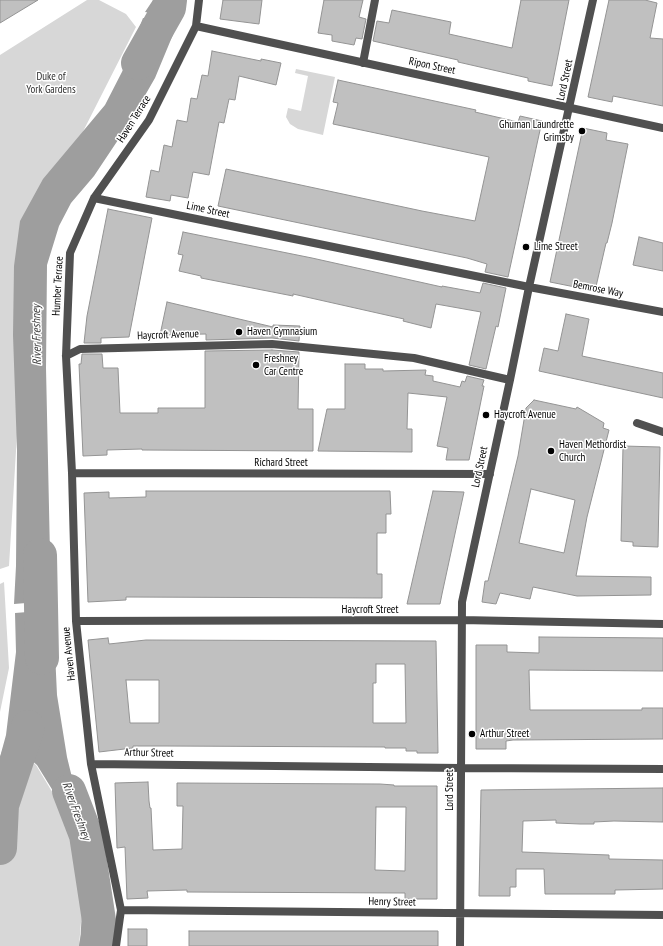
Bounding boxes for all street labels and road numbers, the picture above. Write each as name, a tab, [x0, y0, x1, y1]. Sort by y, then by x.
street label: Ripon Street	[408, 55, 456, 77]
street label: Lord Street	[554, 58, 576, 102]
street label: Haven Terrace	[114, 93, 154, 145]
street label: Lime Street	[185, 199, 231, 221]
street label: Humber Terrace	[50, 256, 66, 316]
street label: Bemrose Way	[572, 278, 624, 300]
street label: Haycroft Avenue	[137, 327, 199, 343]
street label: Lord Street	[469, 445, 491, 489]
street label: Richard Street	[254, 456, 308, 470]
street label: Haycroft Street	[342, 603, 398, 617]
street label: Haven Avenue	[60, 626, 78, 682]
street label: Arthur Street	[124, 746, 174, 760]
street label: Lord Street	[443, 769, 457, 811]
street label: Henry Street	[368, 895, 416, 909]

